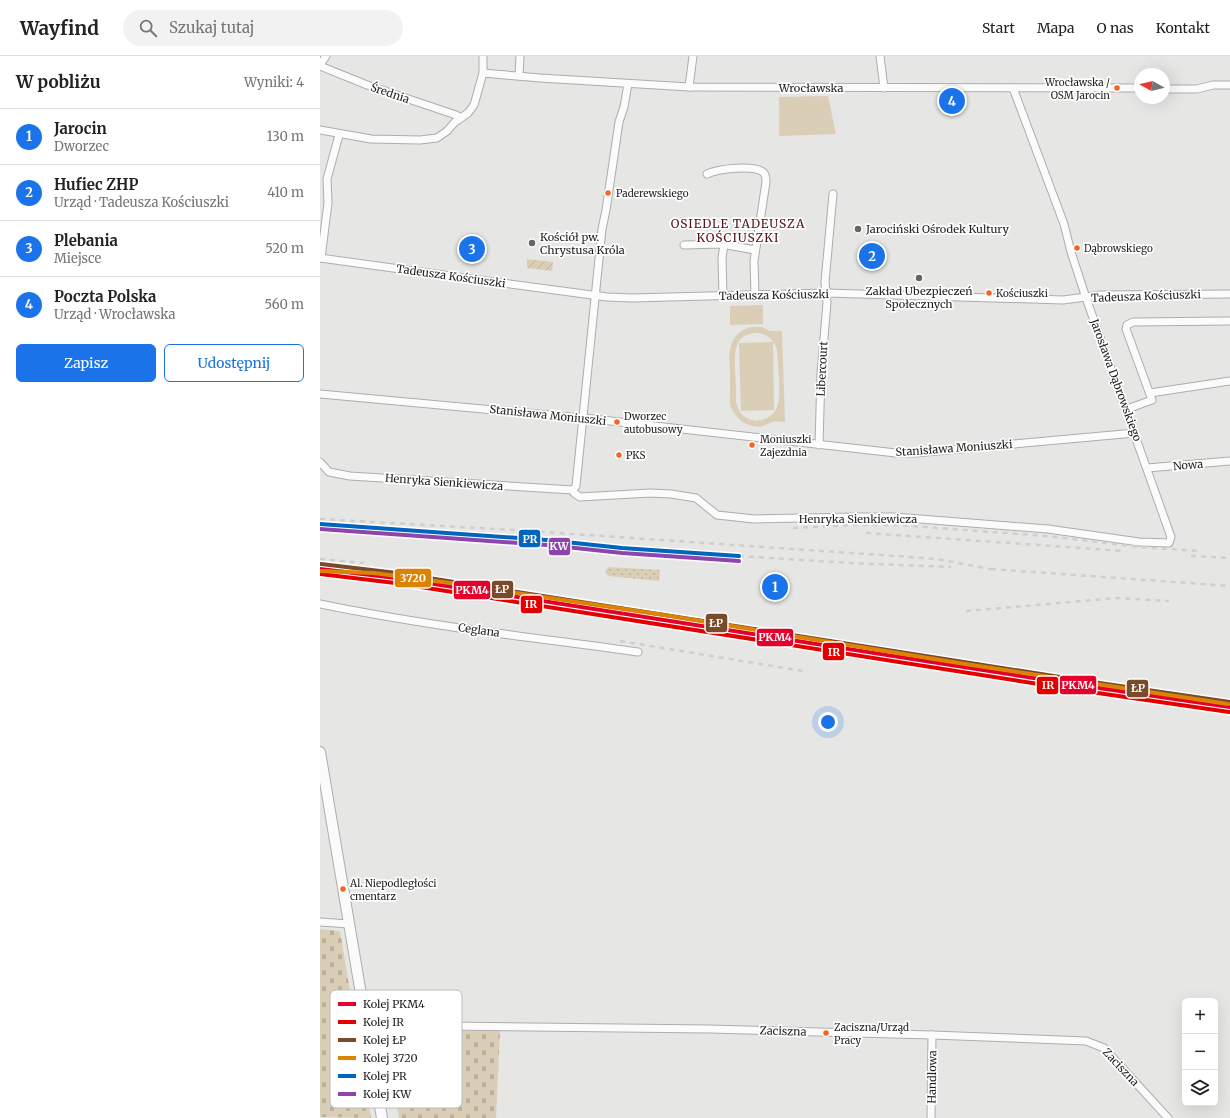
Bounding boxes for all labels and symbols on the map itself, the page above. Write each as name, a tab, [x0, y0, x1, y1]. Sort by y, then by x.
north arrow	[1134, 68, 1170, 104]
place label: Wrocławska / OSM Jarocin	[1044, 76, 1110, 102]
street label: Średnia	[369, 80, 411, 106]
street label: Wrocławska	[778, 81, 843, 95]
marker: Wrocławska / OSM Jarocin	[1112, 83, 1122, 93]
pin: 4	[939, 86, 965, 116]
place label: Paderewskiego	[616, 187, 689, 200]
marker: Paderewskiego	[603, 188, 613, 198]
district label: OSIEDLE TADEUSZA KOŚCIUSZKI	[671, 216, 805, 245]
place label: Jarociński Ośrodek Kultury	[865, 222, 1009, 236]
marker: Jarociński Ośrodek Kultury	[853, 224, 863, 234]
place label: Kościół pw. Chrystusa Króla	[540, 230, 625, 257]
pin: 3	[459, 234, 485, 264]
marker: Kościół pw. Chrystusa Króla	[527, 238, 537, 248]
pin: 2	[859, 241, 885, 271]
place label: Dąbrowskiego	[1084, 242, 1153, 255]
marker: Dąbrowskiego	[1072, 243, 1082, 253]
street label: Tadeusza Kościuszki	[396, 261, 507, 291]
marker: Zakład Ubezpieczeń Społecznych	[914, 273, 924, 283]
place label: Zakład Ubezpieczeń Społecznych	[866, 284, 973, 311]
street label: Tadeusza Kościuszki	[719, 287, 830, 303]
place label: Kościuszki	[996, 287, 1048, 300]
street label: Tadeusza Kościuszki	[1091, 287, 1202, 305]
marker: Kościuszki	[984, 288, 994, 298]
street label: Jarosława Dąbrowskiego	[1087, 316, 1145, 444]
street label: Libercourt	[814, 340, 830, 397]
street label: Stanisława Moniuszki	[489, 402, 607, 428]
place label: Dworzec autobusowy	[624, 410, 683, 436]
marker: Dworzec autobusowy	[612, 417, 622, 427]
place label: Moniuszki Zajezdnia	[760, 433, 812, 459]
street label: Stanisława Moniuszki	[895, 437, 1013, 459]
marker: Moniuszki Zajezdnia	[747, 440, 757, 450]
place label: PKS	[626, 449, 645, 462]
marker: PKS	[614, 450, 624, 460]
street label: Nowa	[1172, 457, 1204, 473]
street label: Henryka Sienkiewicza	[384, 471, 504, 493]
street label: Henryka Sienkiewicza	[799, 512, 917, 526]
line badge: PR	[518, 529, 541, 548]
text: PR	[522, 532, 538, 546]
line badge: KW	[548, 537, 571, 556]
text: KW	[549, 539, 570, 553]
line badge: 3720	[394, 568, 432, 588]
text: 3720	[400, 571, 426, 585]
pin: 1	[762, 572, 788, 602]
line badge: PKM4	[453, 580, 491, 600]
line badge: ŁP	[491, 580, 514, 599]
text: ŁP	[495, 582, 510, 596]
text: PKM4	[455, 583, 489, 597]
line badge: IR	[520, 595, 543, 614]
text: IR	[525, 597, 537, 611]
line badge: ŁP	[705, 613, 728, 633]
text: ŁP	[709, 616, 724, 630]
street label: Ceglana	[457, 620, 501, 640]
line badge: PKM4	[756, 628, 794, 647]
text: PKM4	[758, 630, 792, 644]
line badge: IR	[822, 642, 845, 661]
text: IR	[828, 645, 840, 659]
line badge: PKM4	[1059, 675, 1097, 695]
line badge: IR	[1036, 676, 1059, 695]
text: IR	[1042, 678, 1054, 692]
text: PKM4	[1061, 678, 1095, 692]
line badge: ŁP	[1126, 679, 1149, 698]
text: ŁP	[1131, 681, 1146, 695]
your location	[818, 712, 838, 732]
place label: Al. Niepodległości cmentarz	[349, 877, 437, 903]
marker: Al. Niepodległości cmentarz	[338, 884, 348, 894]
legend	[330, 990, 462, 1108]
text: Kolej PKM4	[363, 997, 425, 1011]
text: Kolej IR	[363, 1015, 404, 1029]
place label: Zaciszna/Urząd Pracy	[834, 1021, 909, 1047]
street label: Zaciszna	[759, 1023, 807, 1039]
marker: Zaciszna/Urząd Pracy	[821, 1028, 831, 1038]
text: Kolej ŁP	[363, 1033, 406, 1047]
street label: Zaciszna	[1100, 1045, 1142, 1089]
street label: Handlowa	[925, 1050, 939, 1104]
text: Kolej 3720	[363, 1051, 418, 1065]
text: Kolej PR	[363, 1069, 407, 1083]
text: Kolej KW	[363, 1087, 412, 1101]

